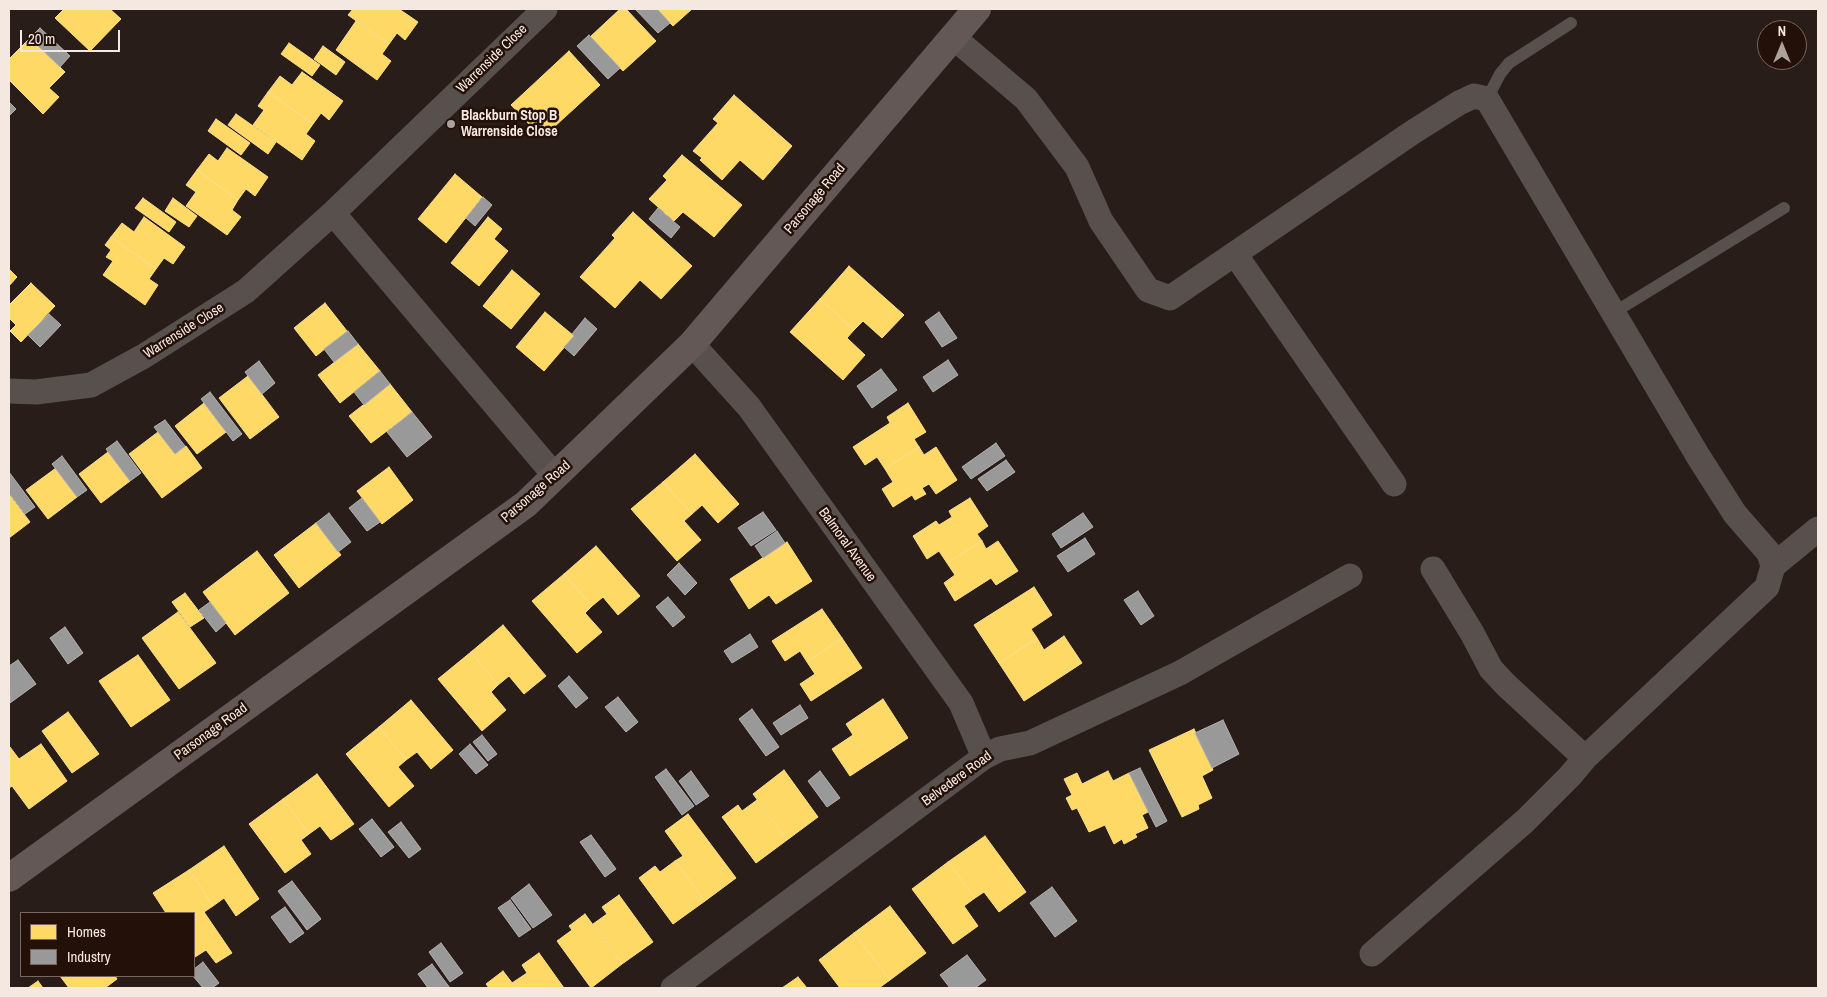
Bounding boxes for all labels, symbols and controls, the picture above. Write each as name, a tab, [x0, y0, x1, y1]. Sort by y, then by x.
scale bar	[22, 20, 122, 52]
north arrow	[1757, 20, 1807, 70]
street label: Warrenside Close	[453, 21, 531, 97]
text: N	[1778, 22, 1786, 40]
text: 20 m	[28, 28, 55, 49]
place label: Blackburn Stop B Warrenside Close	[461, 108, 558, 140]
marker: Blackburn Stop B Warrenside Close	[445, 118, 457, 130]
street label: Parsonage Road	[781, 161, 849, 237]
street label: Warrenside Close	[141, 300, 227, 362]
street label: Parsonage Road	[498, 457, 574, 527]
street label: Balmoral Avenue	[815, 505, 879, 585]
street label: Parsonage Road	[171, 700, 251, 764]
street label: Belvedere Road	[919, 748, 995, 810]
legend	[20, 912, 195, 977]
text: Homes	[67, 921, 106, 942]
text: Industry	[67, 946, 111, 967]

